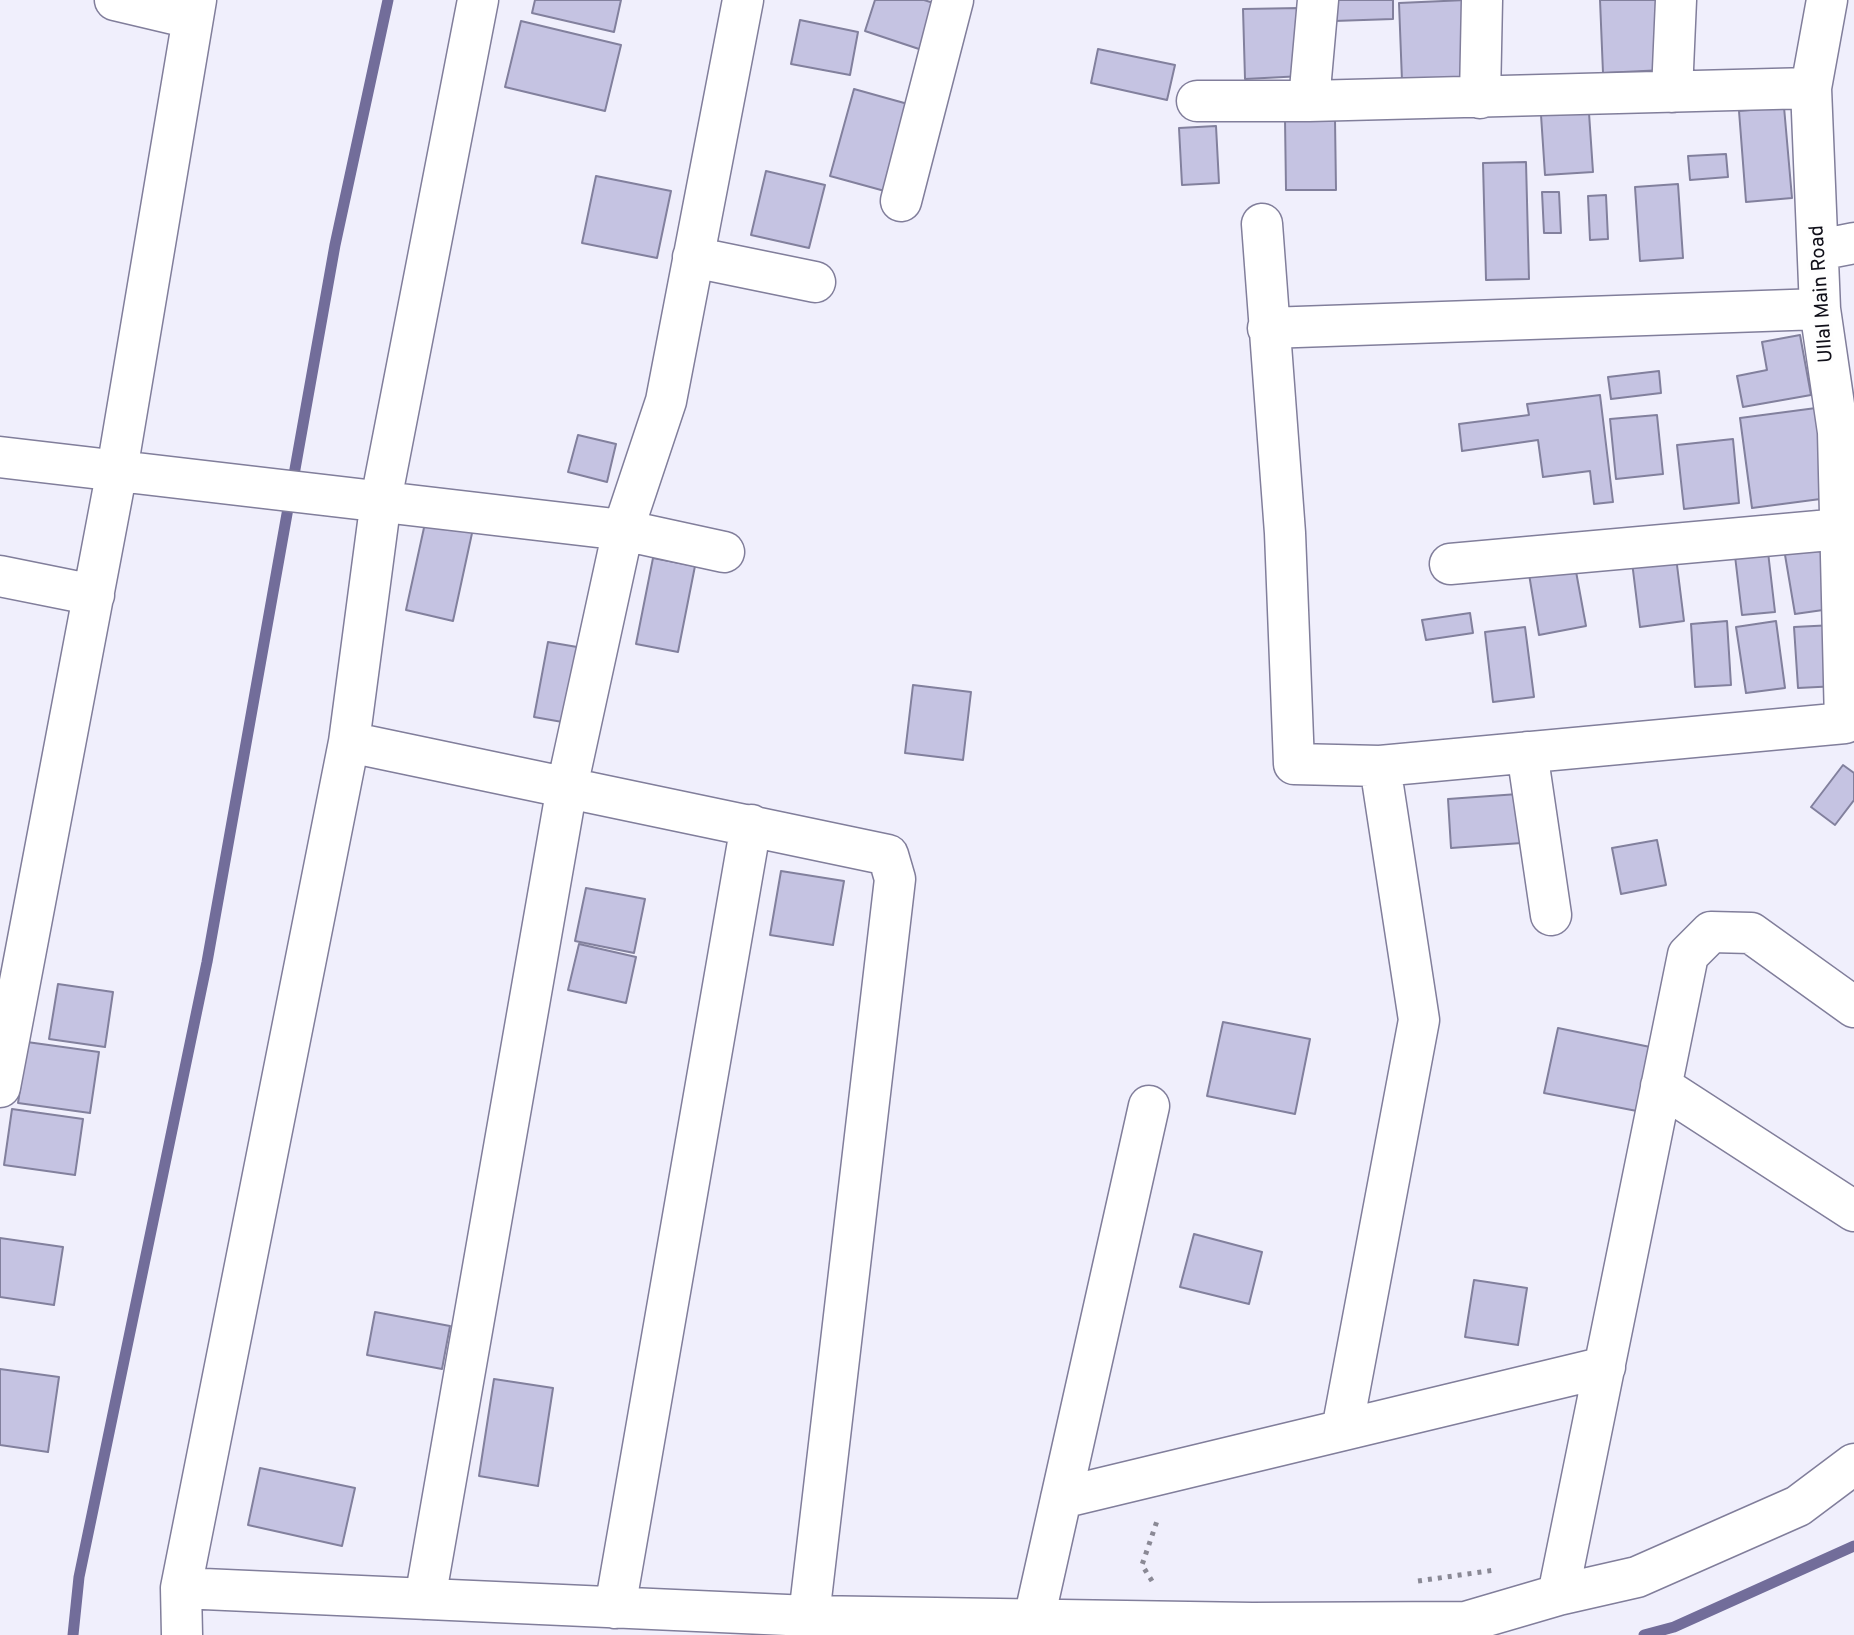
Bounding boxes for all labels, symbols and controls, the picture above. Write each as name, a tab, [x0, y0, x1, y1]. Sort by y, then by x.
street label: Ullal Main Road	[1806, 224, 1840, 364]

